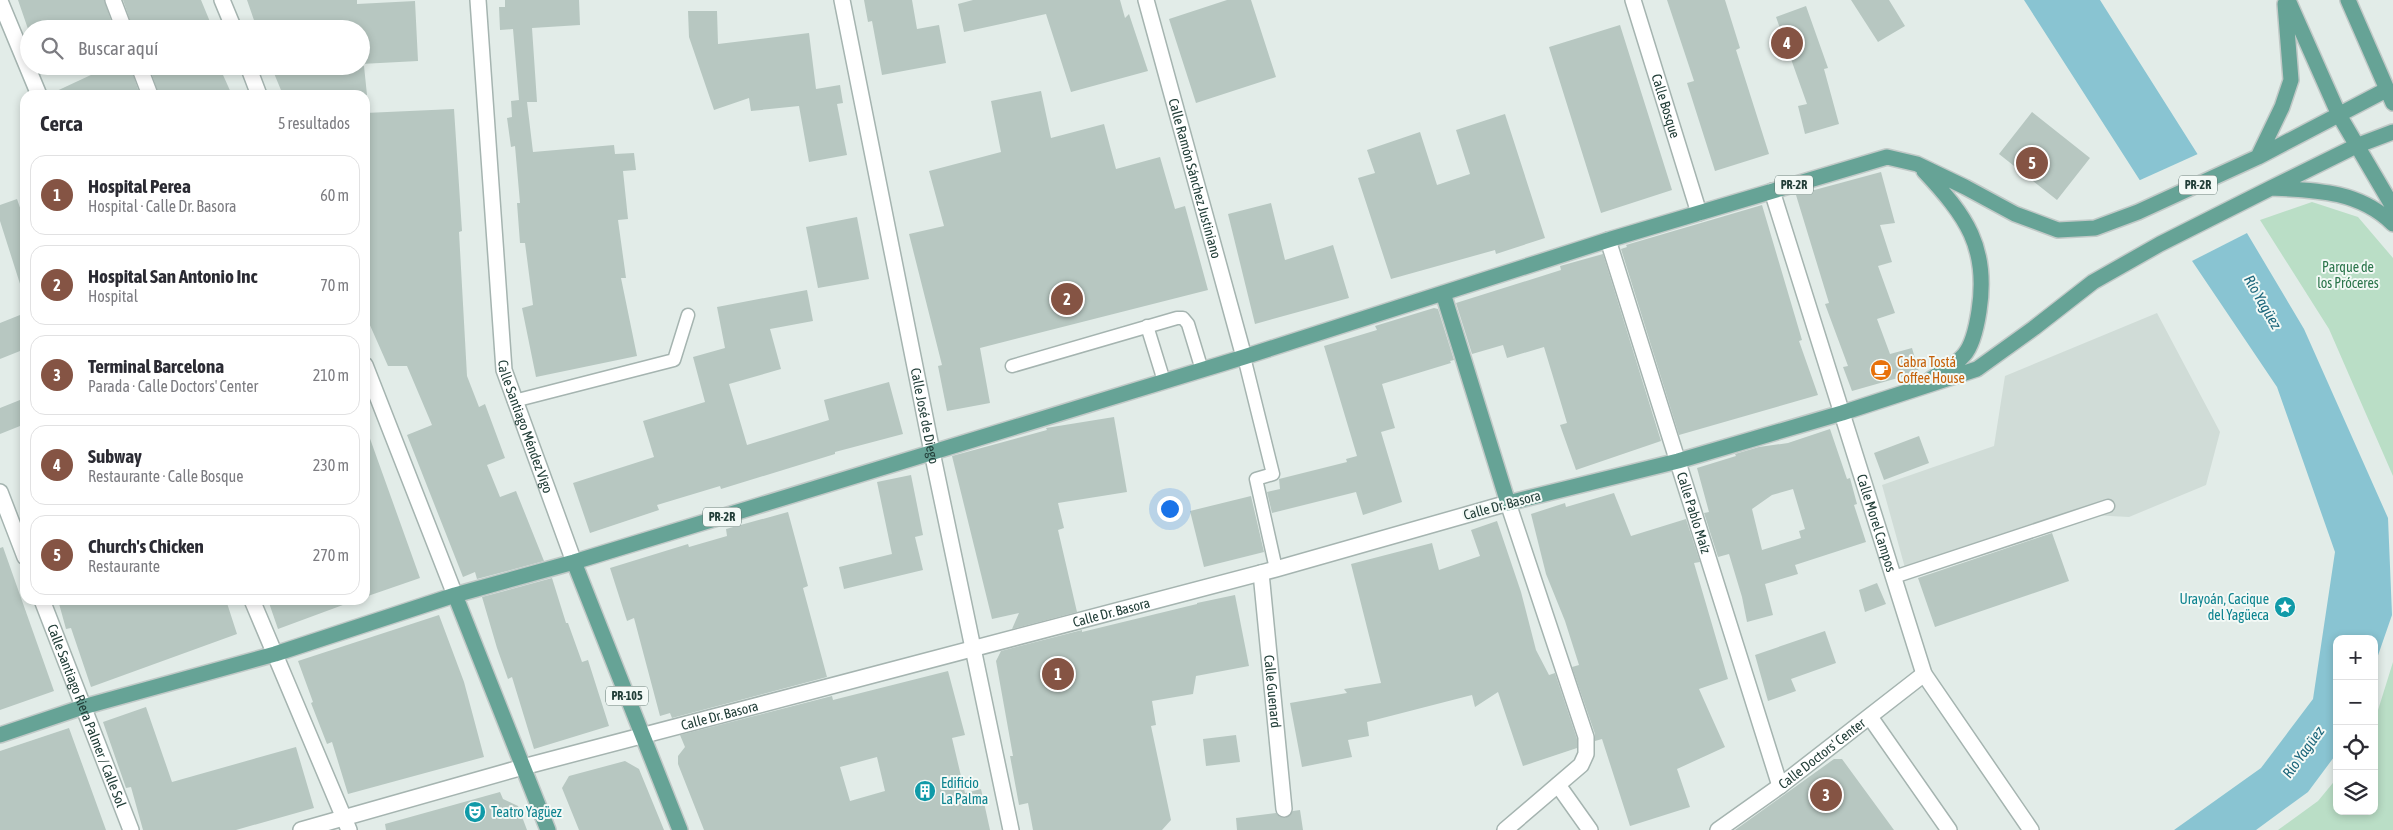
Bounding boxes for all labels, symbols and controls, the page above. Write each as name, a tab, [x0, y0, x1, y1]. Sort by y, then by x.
search box	[20, 20, 370, 75]
pin: 4	[1771, 24, 1803, 62]
icon: search	[38, 34, 66, 62]
text: Buscar aquí	[78, 37, 158, 59]
street label: Calle Bosque	[1648, 72, 1683, 140]
street label: Calle Ramón Sánchez Justiniano	[1165, 97, 1225, 260]
text: Cerca	[40, 111, 83, 135]
text: 5 resultados	[278, 114, 350, 132]
pin: 5	[2016, 144, 2048, 182]
text: Hospital Perea	[88, 175, 191, 197]
road number: PR-2R	[1775, 176, 1813, 194]
road number: PR-2R	[2179, 176, 2217, 194]
text: 1	[53, 186, 61, 204]
text: 60 m	[320, 186, 349, 204]
text: Hospital · Calle Dr. Basora	[88, 197, 236, 215]
park label: Parque de los Próceres	[2317, 259, 2379, 291]
text: Hospital San Antonio Inc	[88, 265, 258, 287]
water label: Río Yagüez	[2241, 272, 2285, 332]
text: 2	[53, 276, 61, 294]
text: 70 m	[320, 276, 349, 294]
pin: 2	[1051, 280, 1083, 318]
text: Hospital	[88, 287, 138, 305]
place label: Cabra Tostá Coffee House	[1897, 354, 1965, 386]
text: Terminal Barcelona	[88, 355, 224, 377]
cafe icon: Cabra Tostá Coffee House	[1869, 358, 1893, 382]
street label: Calle Santiago Méndez Vigo	[495, 359, 556, 495]
text: 3	[53, 366, 61, 384]
text: 210 m	[313, 366, 349, 384]
street label: Calle José de Diego	[907, 367, 942, 465]
text: Parada · Calle Doctors' Center	[88, 377, 258, 395]
text: Subway	[88, 445, 142, 467]
text: 4	[53, 456, 61, 474]
text: 230 m	[313, 456, 349, 474]
text: Restaurante · Calle Bosque	[88, 467, 244, 485]
street label: Calle Pablo Maíz	[1674, 470, 1714, 555]
street label: Calle Morel Campos	[1854, 472, 1899, 574]
street label: Calle Dr. Basora	[1462, 487, 1542, 523]
your location	[1157, 496, 1183, 522]
road number: PR-2R	[703, 508, 741, 526]
text: Church's Chicken	[88, 535, 204, 557]
text: 5	[53, 546, 61, 564]
text: 270 m	[313, 546, 349, 564]
text: Restaurante	[88, 557, 160, 575]
place label: Urayoán, Cacique del Yagüeca	[2179, 591, 2269, 623]
street label: Calle Dr. Basora	[1071, 595, 1152, 630]
place icon: Urayoán, Cacique del Yagüeca	[2273, 595, 2297, 619]
street label: Calle Santiago Riera Palmer / Calle Sol	[44, 622, 130, 810]
map controls	[2333, 635, 2378, 815]
button: +	[2333, 635, 2378, 680]
street label: Calle Guenard	[1261, 654, 1284, 729]
pin: 1	[1042, 655, 1074, 693]
button: −	[2333, 680, 2378, 725]
road number: PR-105	[606, 686, 648, 706]
street label: Calle Dr. Basora	[679, 697, 760, 733]
street label: Calle Doctors' Center	[1775, 714, 1869, 792]
water label: Río Yagüez	[2279, 723, 2328, 781]
button: locate	[2333, 725, 2378, 770]
button: layers	[2333, 770, 2378, 815]
place label: Edificio La Palma	[941, 775, 988, 807]
pin: 3	[1810, 776, 1842, 814]
building icon: Edificio La Palma	[913, 779, 937, 803]
theatre icon: Teatro Yagüez	[463, 800, 487, 824]
place label: Teatro Yagüez	[491, 804, 562, 820]

